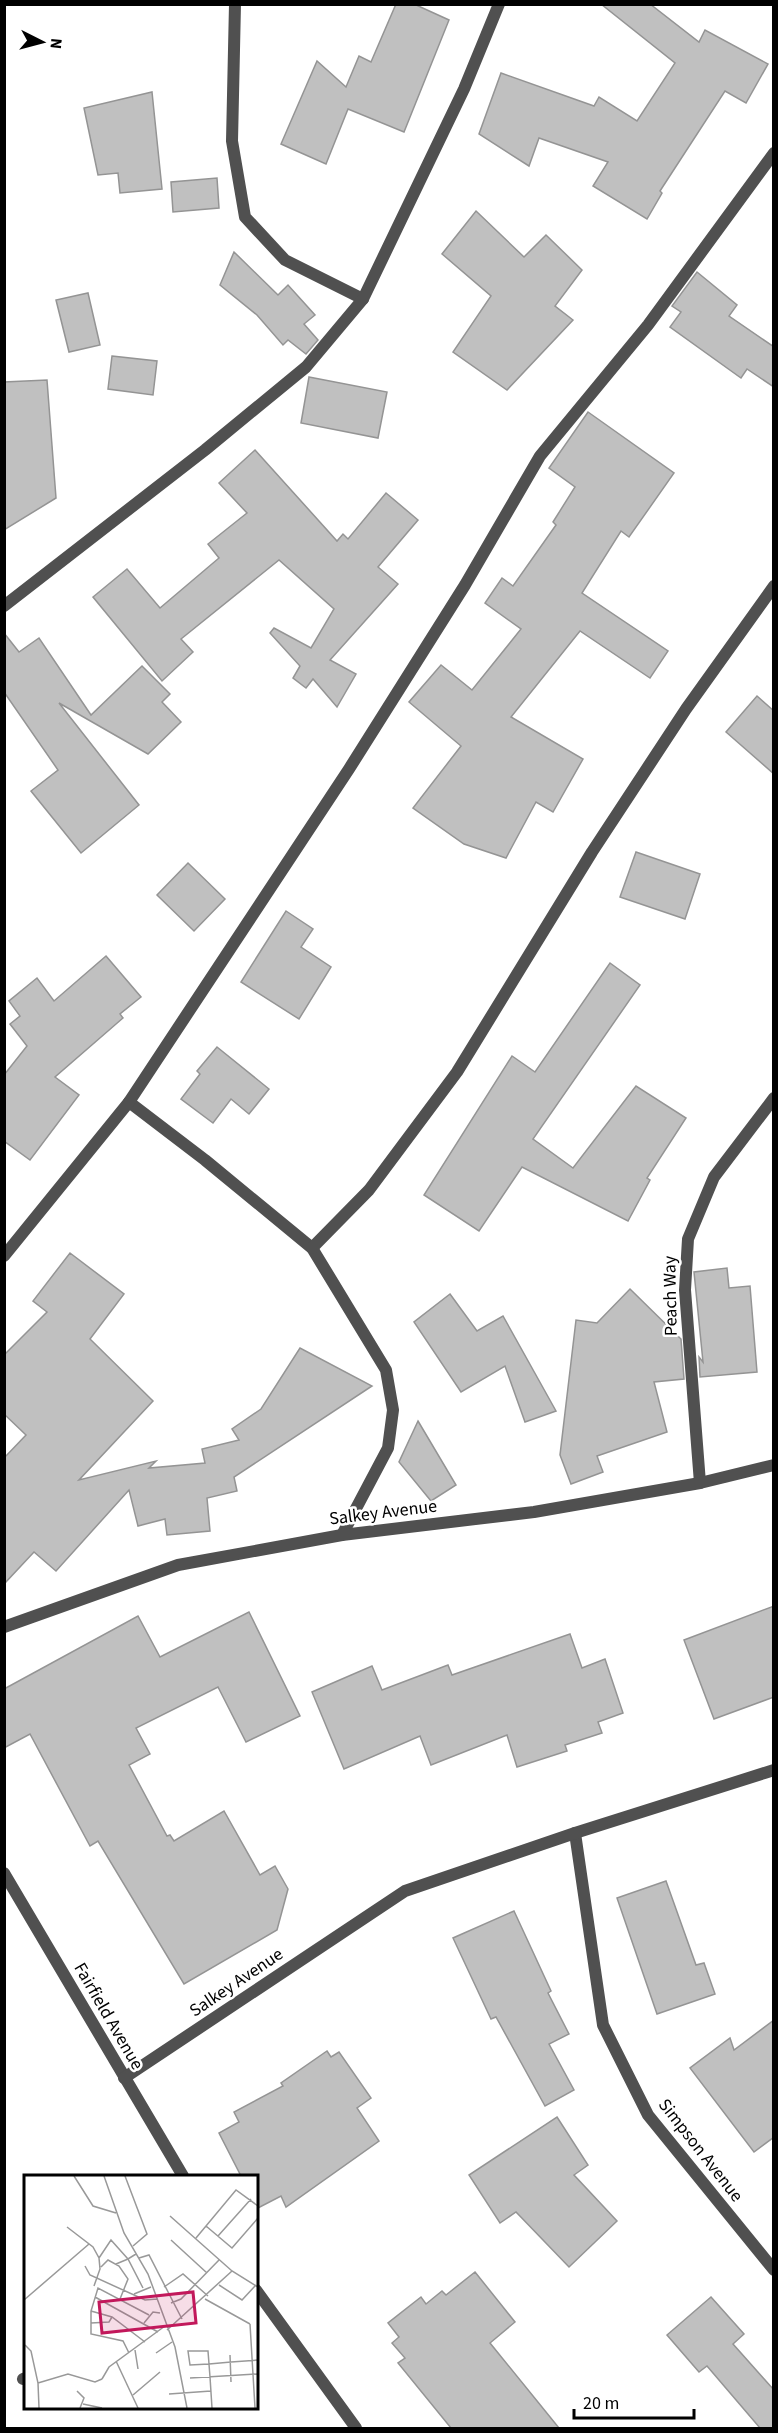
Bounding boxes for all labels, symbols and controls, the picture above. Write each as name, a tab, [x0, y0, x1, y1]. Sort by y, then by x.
north arrow	[12, 12, 72, 72]
text: N	[44, 37, 67, 50]
street label: Peach Way	[657, 1255, 684, 1336]
street label: Salkey Avenue	[328, 1493, 438, 1532]
street label: Salkey Avenue	[184, 1942, 288, 2023]
street label: Fairfield Avenue	[68, 1958, 149, 2075]
street label: Simpson Avenue	[652, 2093, 749, 2207]
inset map	[24, 2175, 258, 2409]
scale bar	[574, 2382, 694, 2420]
text: 20 m	[583, 2391, 619, 2416]

